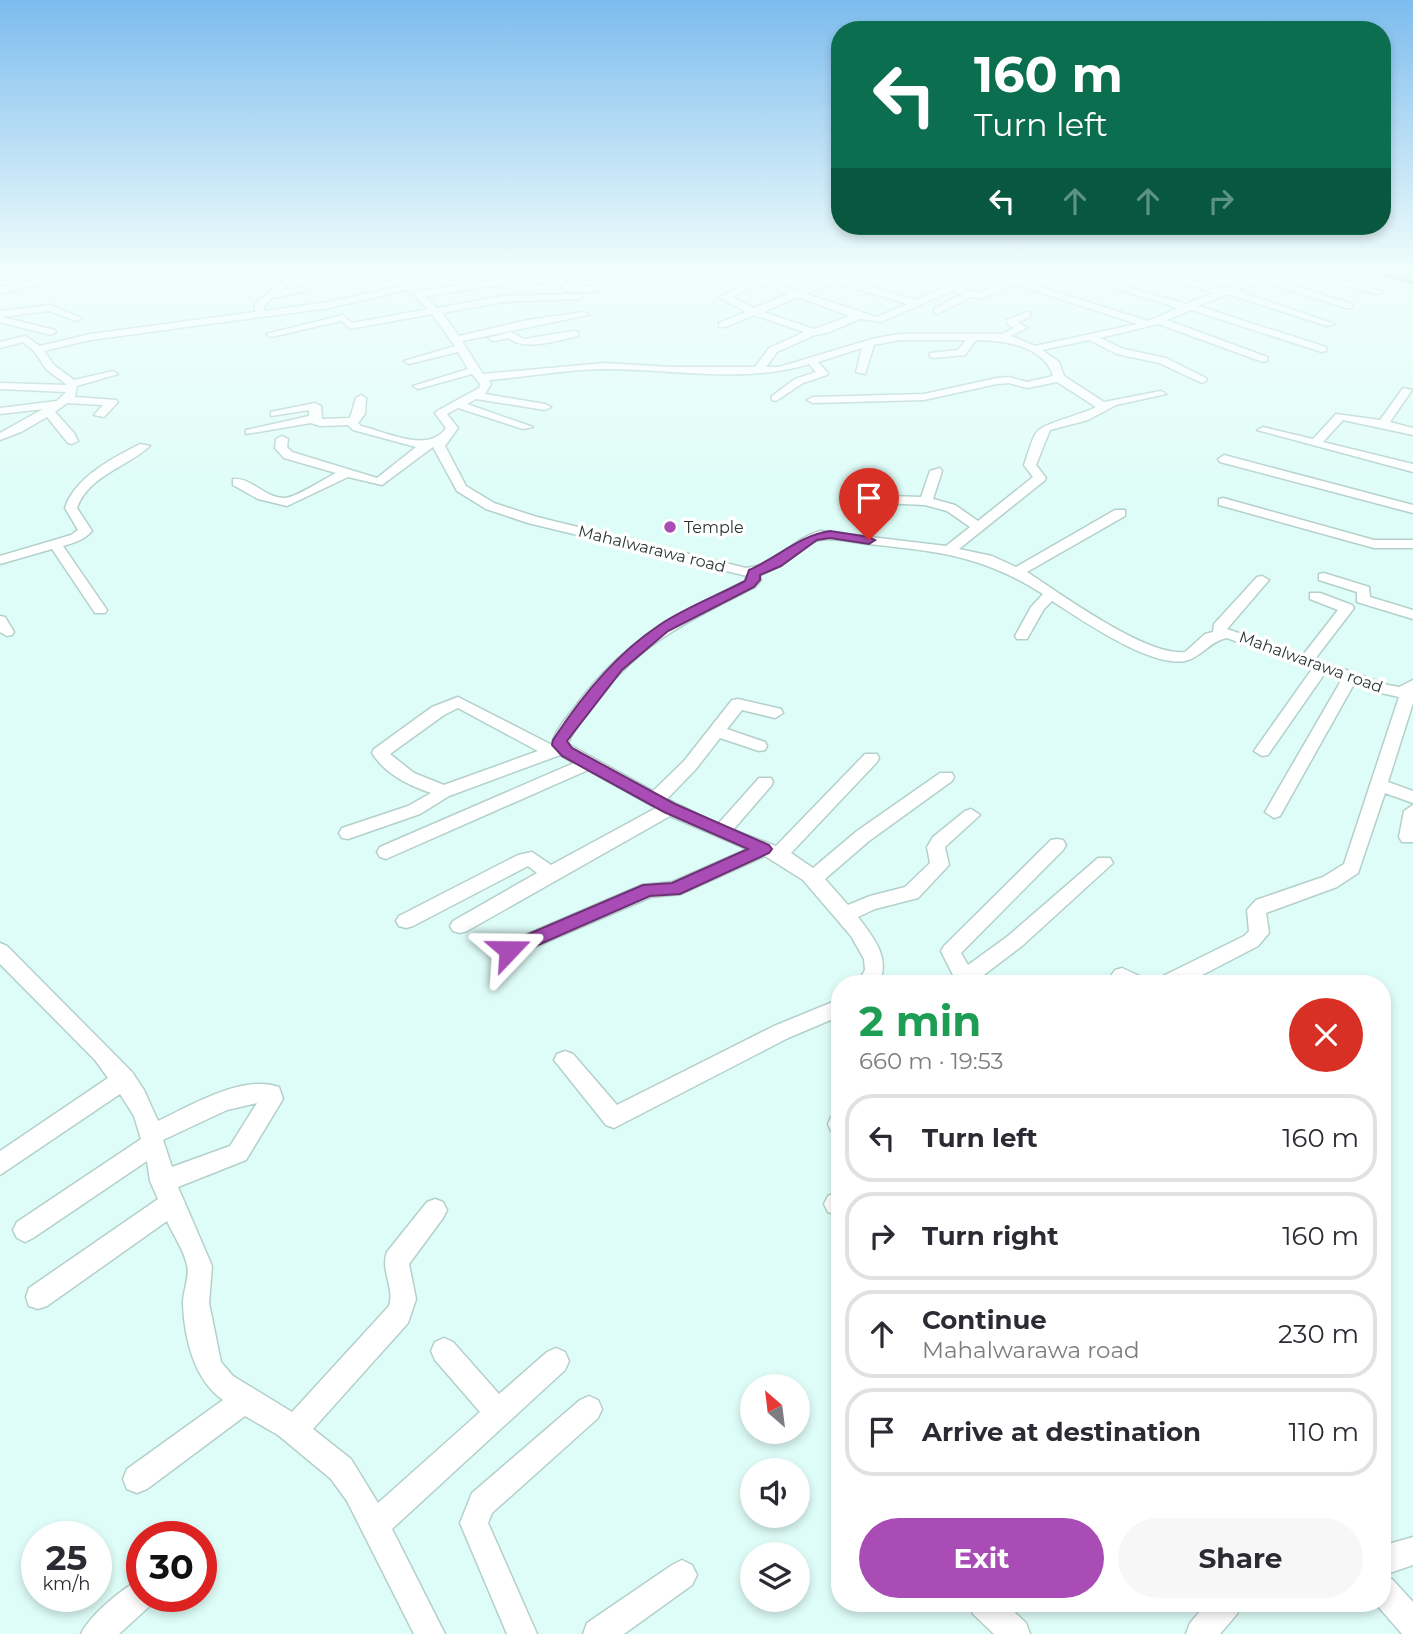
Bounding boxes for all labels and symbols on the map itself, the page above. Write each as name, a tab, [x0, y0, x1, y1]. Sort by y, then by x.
pin	[839, 468, 899, 540]
place label: Temple	[684, 518, 744, 537]
marker: Temple	[662, 519, 678, 535]
street label: Mahalwarawa road	[576, 521, 728, 577]
street label: Mahalwarawa road	[1237, 627, 1385, 697]
position arrow	[472, 913, 546, 987]
north arrow	[740, 1374, 810, 1444]
speed limit sign: 30	[126, 1521, 217, 1612]

